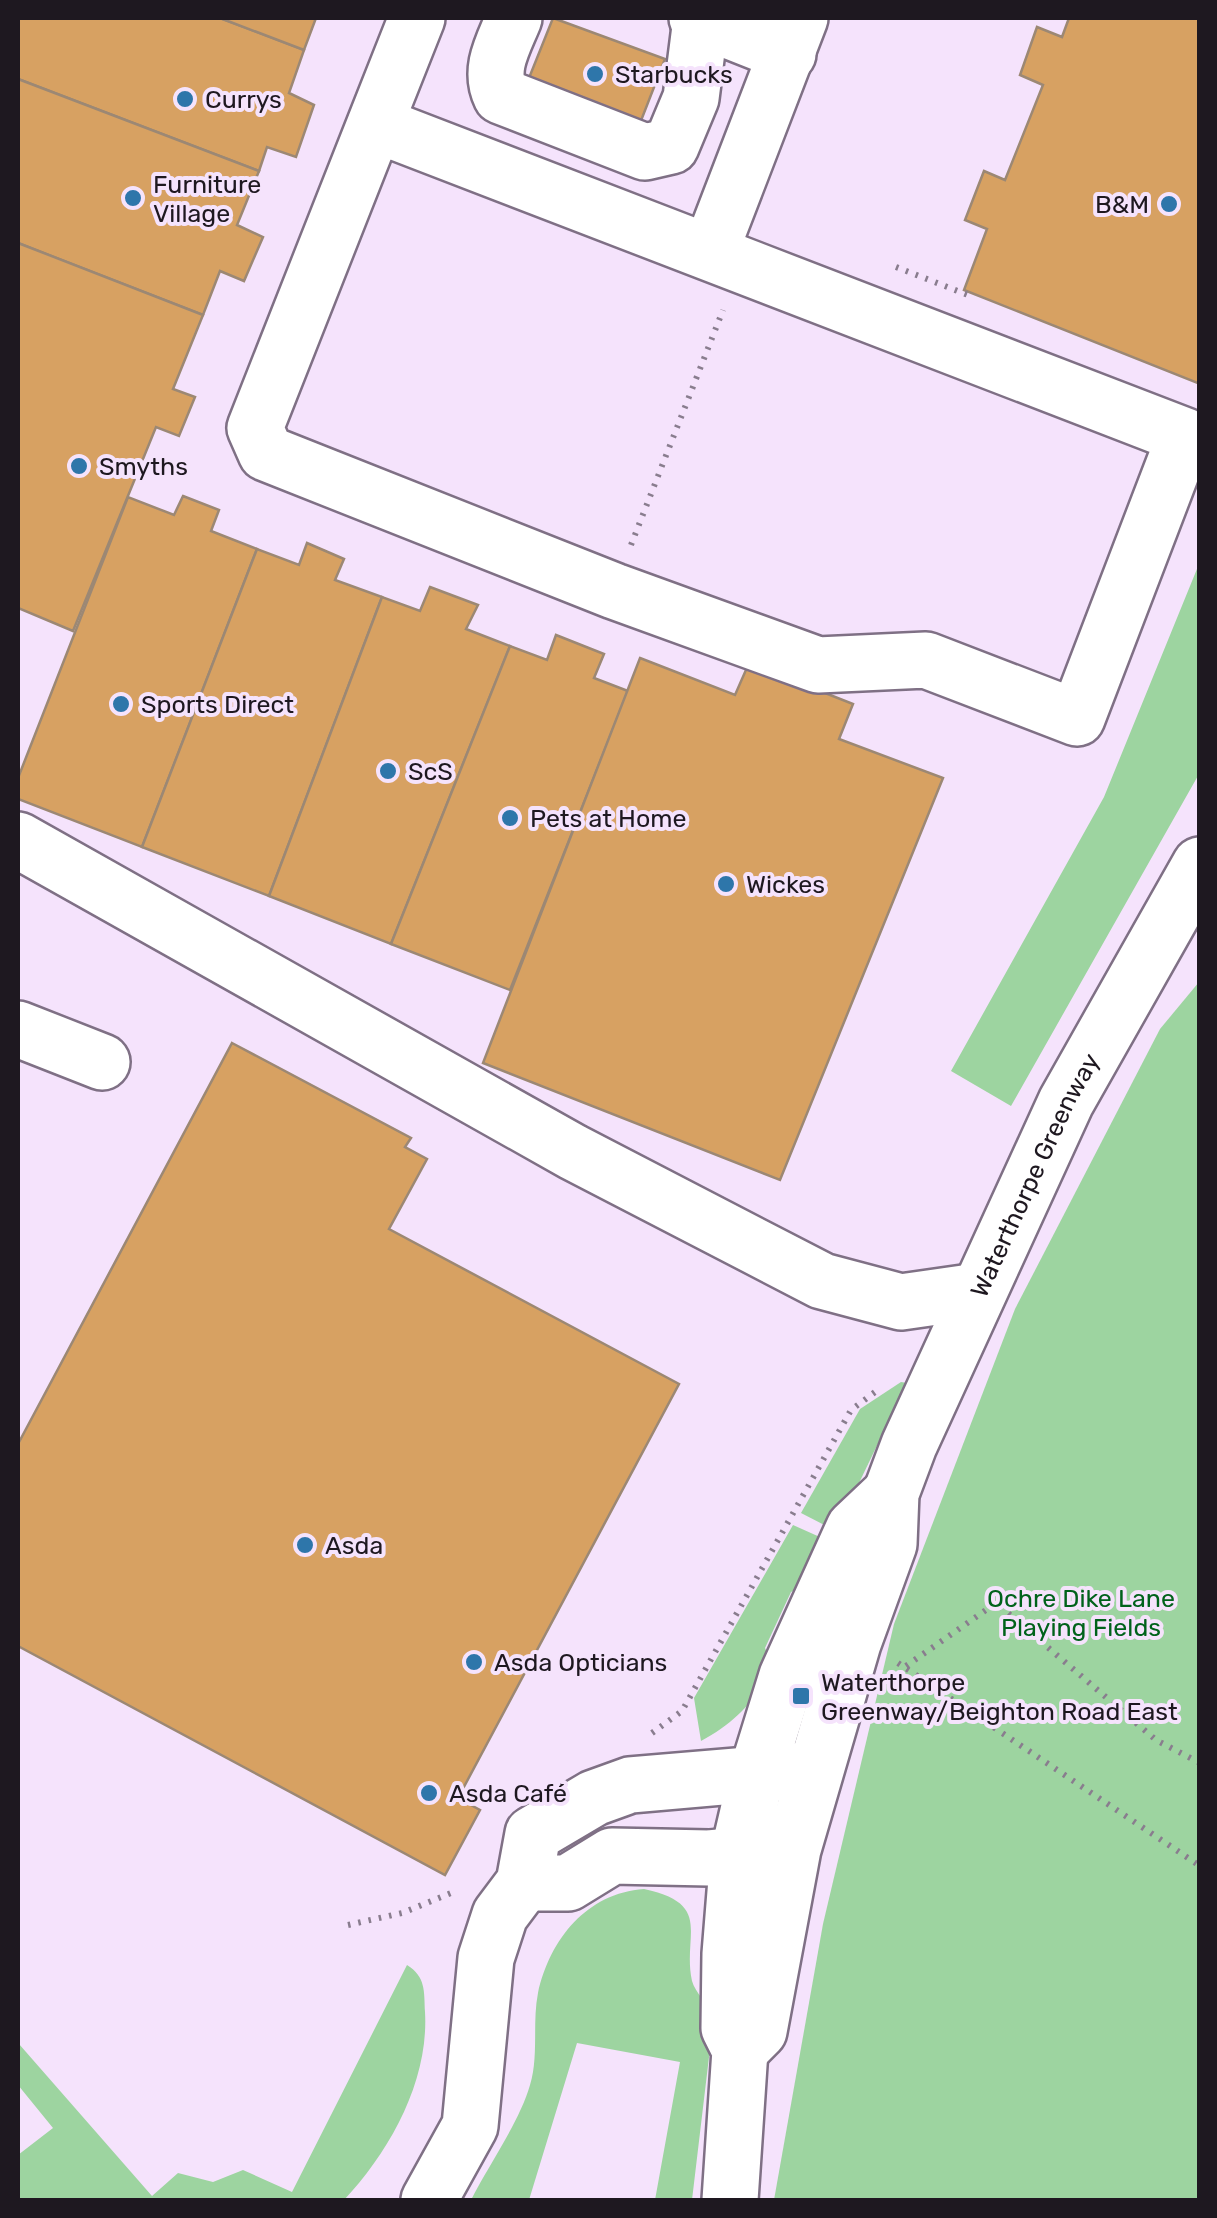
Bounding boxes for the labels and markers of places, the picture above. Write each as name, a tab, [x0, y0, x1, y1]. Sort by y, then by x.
place label: Starbucks	[615, 60, 733, 89]
marker: Starbucks	[584, 63, 606, 85]
place label: Currys	[205, 85, 282, 114]
marker: Currys	[174, 88, 196, 110]
place label: Furniture Village	[153, 170, 261, 228]
marker: Furniture Village	[122, 187, 144, 209]
place label: B&M	[1095, 190, 1149, 219]
marker: B&M	[1158, 193, 1180, 215]
place label: Smyths	[99, 452, 188, 481]
marker: Smyths	[68, 455, 90, 477]
place label: Sports Direct	[141, 690, 294, 719]
marker: Sports Direct	[110, 693, 132, 715]
place label: ScS	[408, 757, 453, 786]
marker: ScS	[377, 760, 399, 782]
place label: Pets at Home	[530, 804, 686, 833]
marker: Pets at Home	[499, 807, 521, 829]
place label: Wickes	[746, 870, 825, 899]
marker: Wickes	[715, 873, 737, 895]
place label: Asda	[325, 1531, 383, 1560]
marker: Asda	[294, 1534, 316, 1556]
place label: Asda Opticians	[494, 1648, 667, 1677]
marker: Asda Opticians	[463, 1651, 485, 1673]
place label: Waterthorpe Greenway/Beighton Road East	[821, 1668, 1178, 1726]
marker: Waterthorpe Greenway/Beighton Road East	[790, 1685, 812, 1707]
place label: Asda Café	[449, 1779, 567, 1808]
marker: Asda Café	[418, 1782, 440, 1804]

